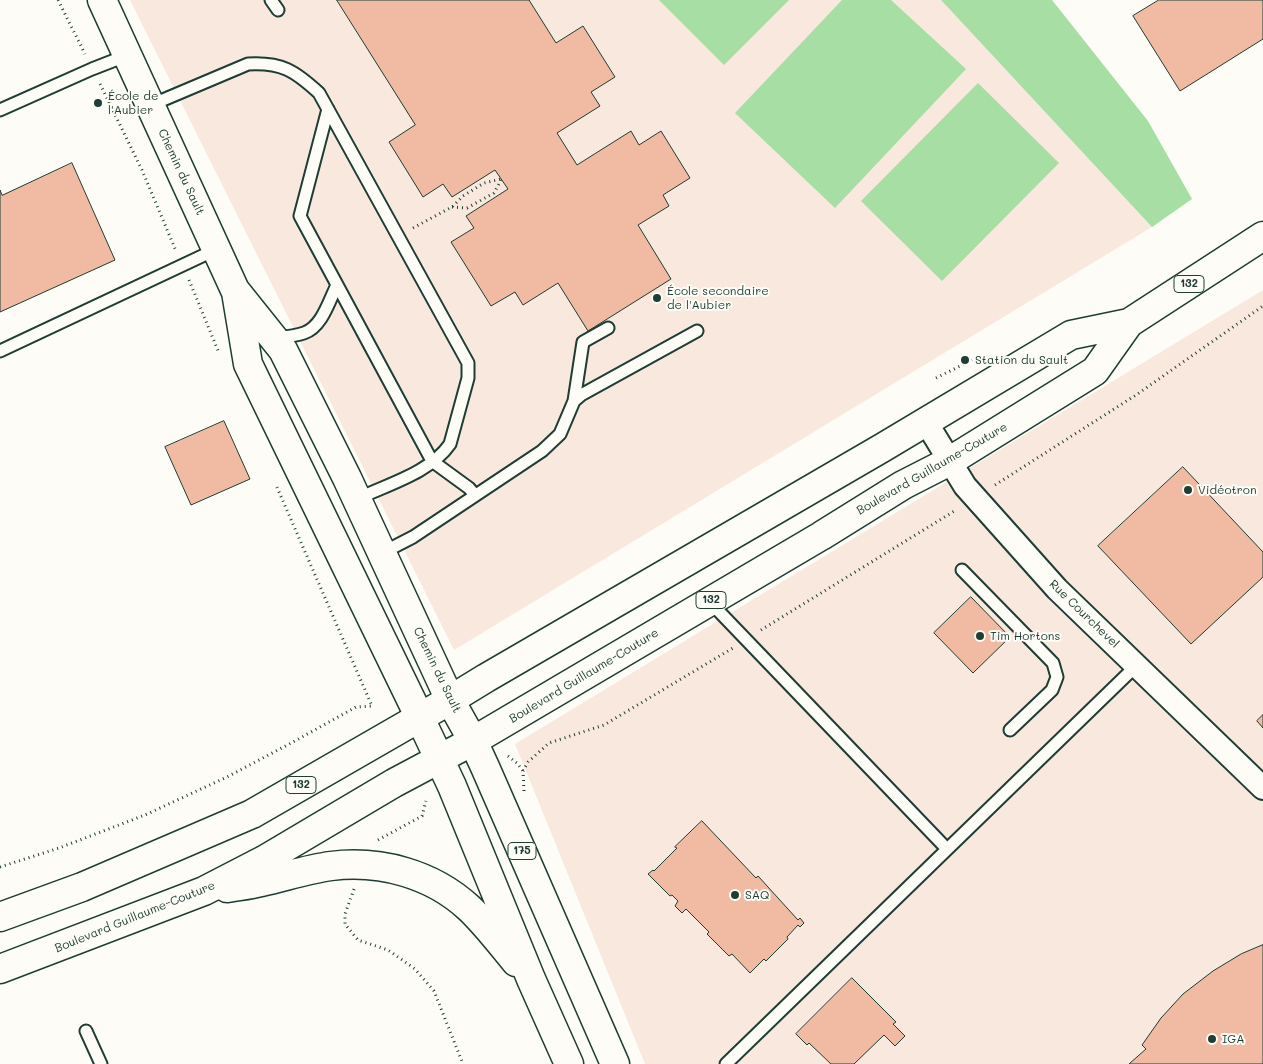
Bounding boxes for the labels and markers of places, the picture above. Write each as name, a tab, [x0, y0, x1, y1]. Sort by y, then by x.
place label: École de l'Aubier	[108, 89, 158, 117]
marker: École de l'Aubier	[92, 97, 104, 109]
place label: École secondaire de l'Aubier	[667, 284, 769, 312]
marker: École secondaire de l'Aubier	[651, 292, 663, 304]
place label: Station du Sault	[975, 353, 1068, 367]
marker: Station du Sault	[959, 354, 971, 366]
place label: Vidéotron	[1198, 483, 1257, 497]
marker: Vidéotron	[1182, 484, 1194, 496]
place label: Tim Hortons	[990, 629, 1060, 643]
marker: Tim Hortons	[974, 630, 986, 642]
place label: SAQ	[745, 888, 769, 902]
marker: SAQ	[729, 889, 741, 901]
place label: IGA	[1222, 1032, 1244, 1046]
marker: IGA	[1206, 1033, 1218, 1045]

